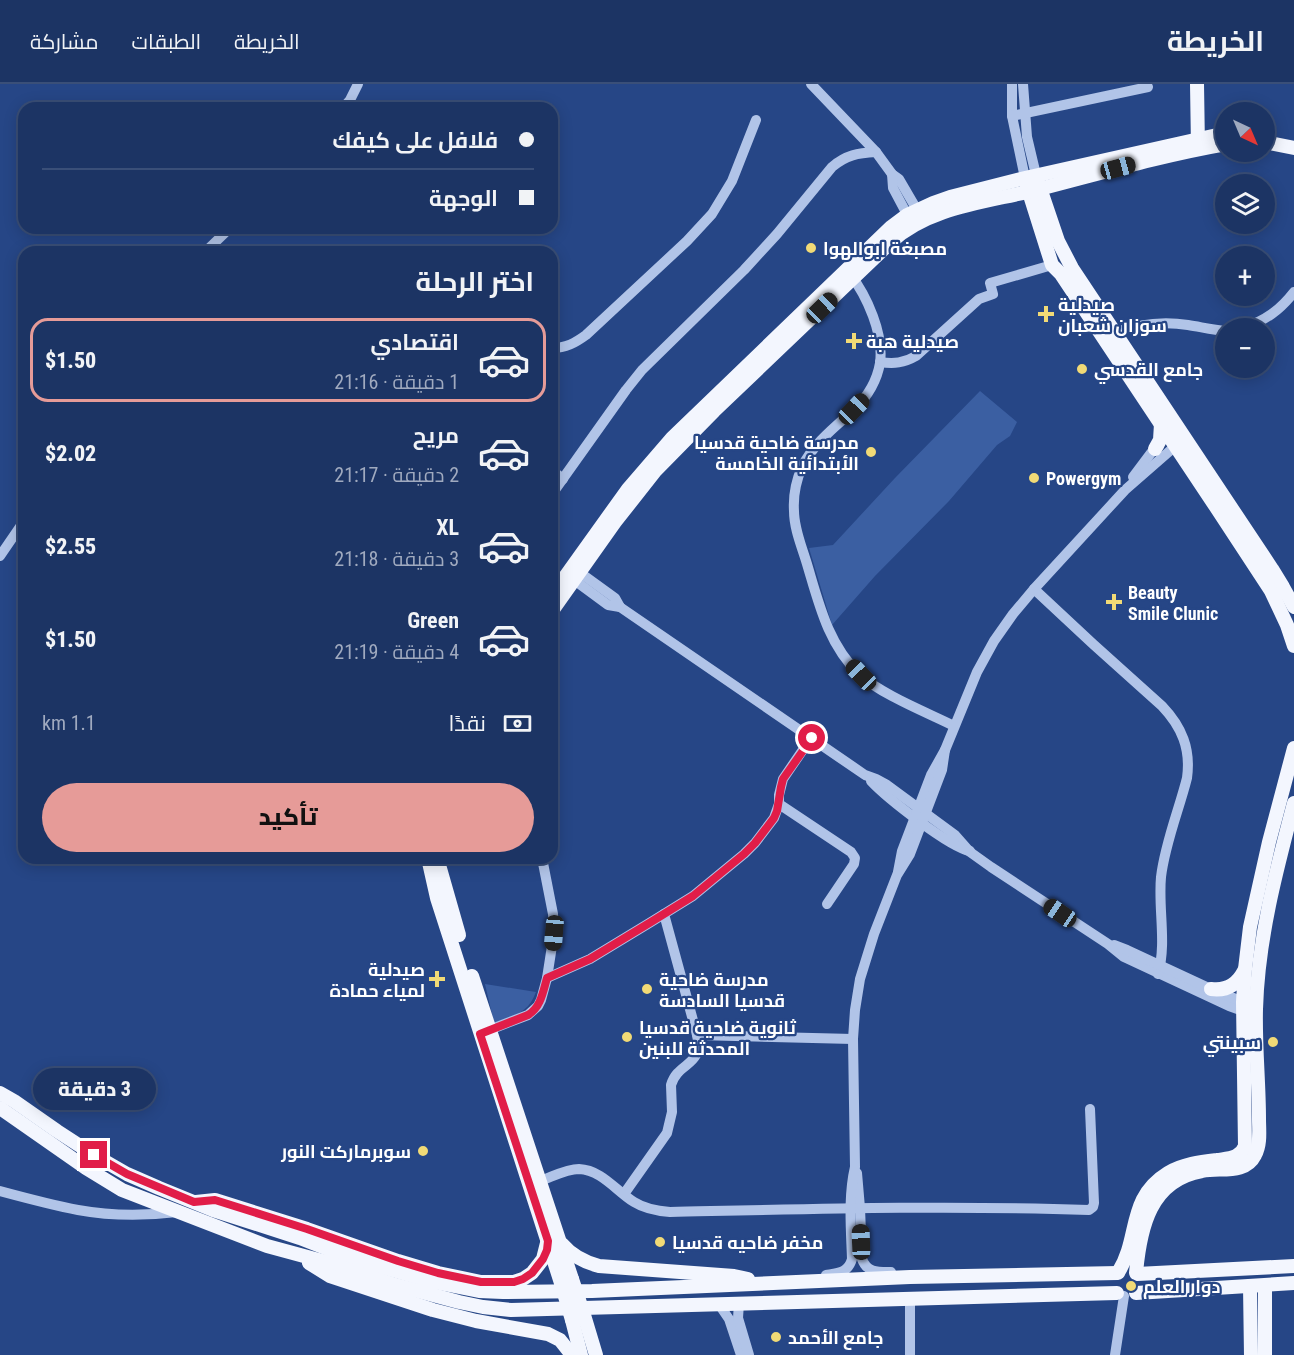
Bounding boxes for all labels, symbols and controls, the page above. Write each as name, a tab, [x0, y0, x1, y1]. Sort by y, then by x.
text: الخريطة	[1167, 25, 1264, 58]
text: مشاركة	[30, 30, 99, 54]
text: الطبقات	[132, 30, 201, 54]
text: الخريطة	[234, 30, 300, 54]
north arrow	[1215, 102, 1275, 162]
map controls	[1215, 102, 1275, 378]
text: فلافل على كيفك	[332, 128, 498, 153]
car	[1098, 155, 1138, 181]
button: layers	[1215, 174, 1275, 234]
text: الوجهة	[429, 186, 498, 211]
place label: مصبغة ابوالهوا	[823, 238, 947, 260]
marker: مصبغة ابوالهوا	[804, 241, 818, 255]
button: +	[1215, 246, 1275, 306]
text: اختر الرحلة	[416, 266, 534, 298]
car	[803, 289, 841, 327]
place label: صيدلية سوزان شعبان	[1058, 294, 1167, 337]
marker: صيدلية سوزان شعبان	[1039, 307, 1053, 321]
button: −	[1215, 318, 1275, 378]
text: اقتصادي	[370, 330, 459, 355]
place label: صيدلية هبة	[866, 331, 959, 352]
icon: car	[477, 333, 531, 387]
marker: صيدلية هبة	[847, 334, 861, 348]
text: $1.50	[45, 348, 96, 373]
place label: جامع القدسي	[1094, 359, 1203, 384]
marker: جامع القدسي	[1075, 362, 1089, 376]
text: 1 دقيقة · 21:16	[334, 370, 459, 394]
car	[835, 390, 873, 428]
text: مريح	[413, 423, 459, 448]
icon: car	[477, 426, 531, 480]
place label: مدرسة ضاحية قدسيا الأبتدائية الخامسة	[694, 432, 859, 474]
text: $2.02	[45, 441, 96, 466]
marker: مدرسة ضاحية قدسيا الأبتدائية الخامسة	[864, 445, 878, 459]
text: 2 دقيقة · 21:17	[334, 463, 459, 487]
place label: Powergym	[1046, 468, 1121, 489]
marker: Powergym	[1027, 471, 1041, 485]
text: XL	[436, 515, 459, 540]
icon: car	[477, 519, 531, 573]
text: $2.55	[45, 534, 96, 559]
text: 3 دقيقة · 21:18	[334, 547, 459, 571]
place label: Beauty Smile Clunic	[1128, 582, 1218, 624]
marker: Beauty Smile Clunic	[1105, 593, 1123, 611]
text: Green	[407, 608, 459, 633]
icon: car	[477, 612, 531, 666]
text: $1.50	[45, 627, 96, 652]
text: 4 دقيقة · 21:19	[334, 640, 459, 664]
car	[842, 656, 880, 694]
icon: cash	[501, 707, 534, 740]
text: 1.1 km	[42, 711, 96, 735]
text: نقدًا	[448, 711, 486, 736]
route start	[798, 724, 825, 751]
button: تأكيد	[42, 783, 534, 852]
car	[1040, 895, 1080, 931]
car	[543, 914, 565, 952]
place label: صيدلية لمياء حمادة	[329, 959, 425, 1001]
place label: مدرسة ضاحية قدسيا السادسة	[659, 969, 785, 1011]
marker: صيدلية لمياء حمادة	[430, 972, 444, 986]
marker: مدرسة ضاحية قدسيا السادسة	[640, 982, 654, 996]
place label: ثانوية ضاحية قدسيا المحدثة للبنين	[639, 1017, 796, 1060]
marker: ثانوية ضاحية قدسيا المحدثة للبنين	[620, 1030, 634, 1044]
place label: سبينتي	[1203, 1032, 1261, 1058]
marker: سبينتي	[1266, 1035, 1280, 1049]
callout: 3 دقيقة	[32, 1068, 156, 1110]
text: 3 دقيقة	[58, 1077, 131, 1101]
route end	[80, 1141, 107, 1168]
place label: سوبرماركت النور	[280, 1141, 411, 1163]
marker: سوبرماركت النور	[416, 1144, 430, 1158]
car	[851, 1224, 871, 1260]
place label: مخفر ضاحيه قدسيا	[672, 1232, 823, 1254]
marker: مخفر ضاحيه قدسيا	[653, 1235, 667, 1249]
place label: دوار العلم	[1143, 1276, 1220, 1299]
marker: دوار العلم	[1124, 1279, 1138, 1293]
place label: جامع الأحمد	[788, 1327, 883, 1350]
marker: جامع الأحمد	[769, 1330, 783, 1344]

